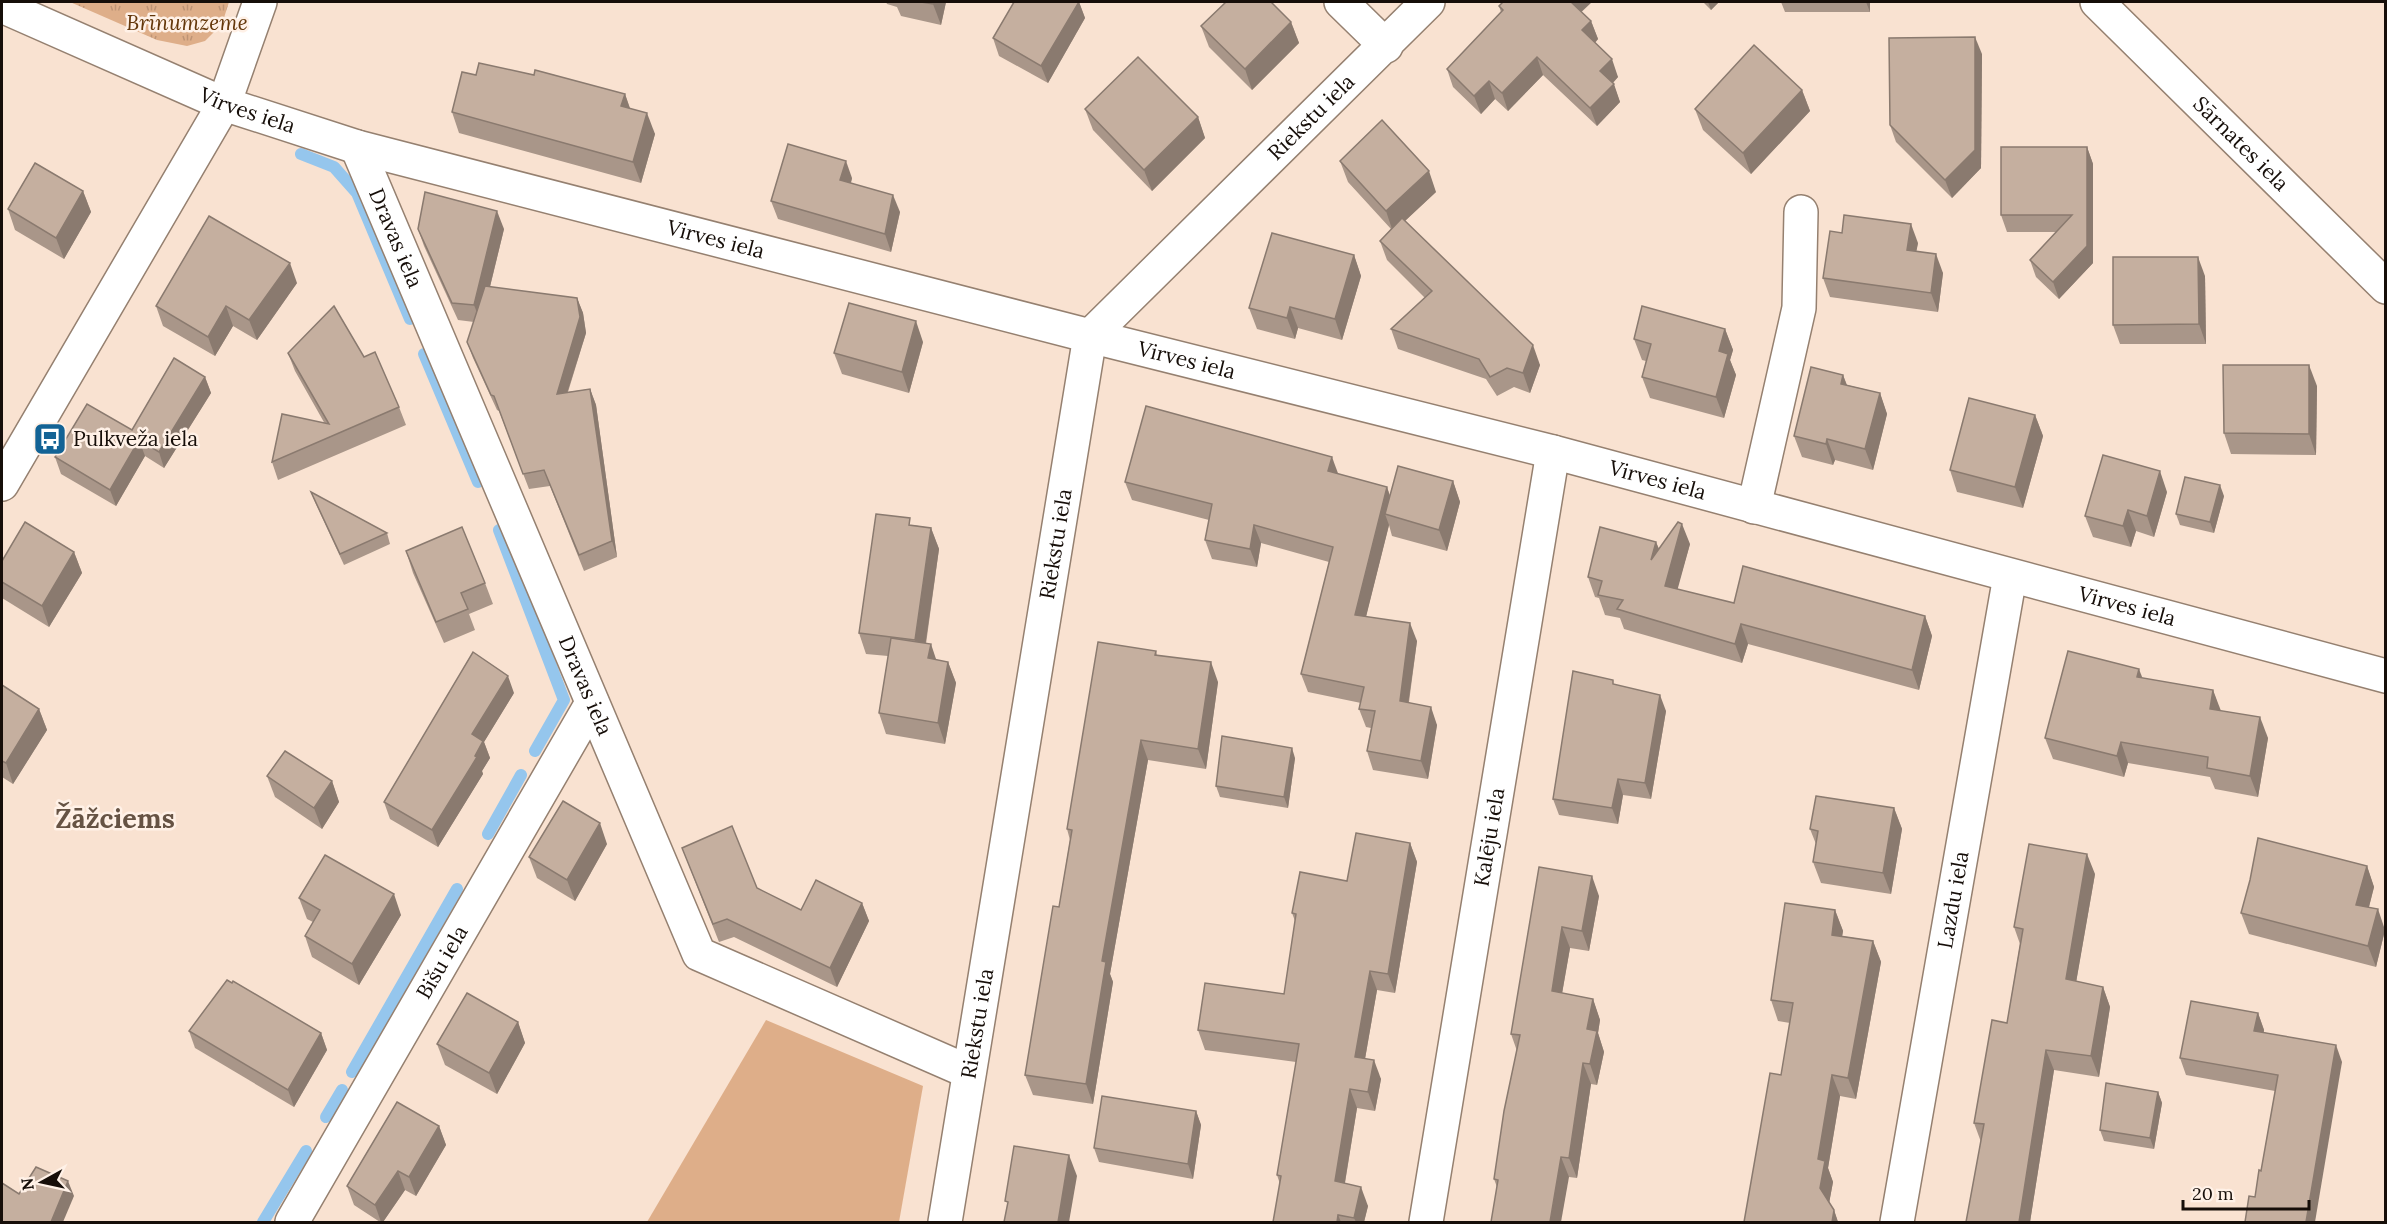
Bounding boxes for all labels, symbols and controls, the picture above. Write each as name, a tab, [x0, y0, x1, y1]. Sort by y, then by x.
park label: Brīnumzeme	[126, 9, 248, 36]
street label: Riekstu iela	[1262, 68, 1360, 166]
street label: Virves iela	[195, 81, 299, 139]
street label: Sārnates iela	[2188, 90, 2295, 197]
street label: Dravas iela	[363, 184, 429, 292]
street label: Virves iela	[663, 213, 768, 265]
street label: Virves iela	[1134, 334, 1238, 385]
bus stop icon: Pulkveža iela	[32, 421, 68, 457]
place label: Pulkveža iela	[73, 425, 198, 452]
street label: Virves iela	[1605, 453, 1709, 506]
street label: Riekstu iela	[1033, 487, 1078, 601]
street label: Virves iela	[2074, 580, 2179, 632]
street label: Dravas iela	[553, 632, 619, 739]
street label: Kalēju iela	[1468, 786, 1510, 889]
district label: Žāžciems	[55, 801, 175, 835]
street label: Lazdu iela	[1931, 849, 1975, 951]
street label: Bišu iela	[410, 920, 474, 1004]
street label: Riekstu iela	[955, 966, 999, 1081]
north arrow	[12, 1152, 72, 1212]
scale bar	[2183, 1173, 2309, 1211]
text: N	[16, 1177, 38, 1192]
text: 20 m	[2192, 1182, 2234, 1205]

